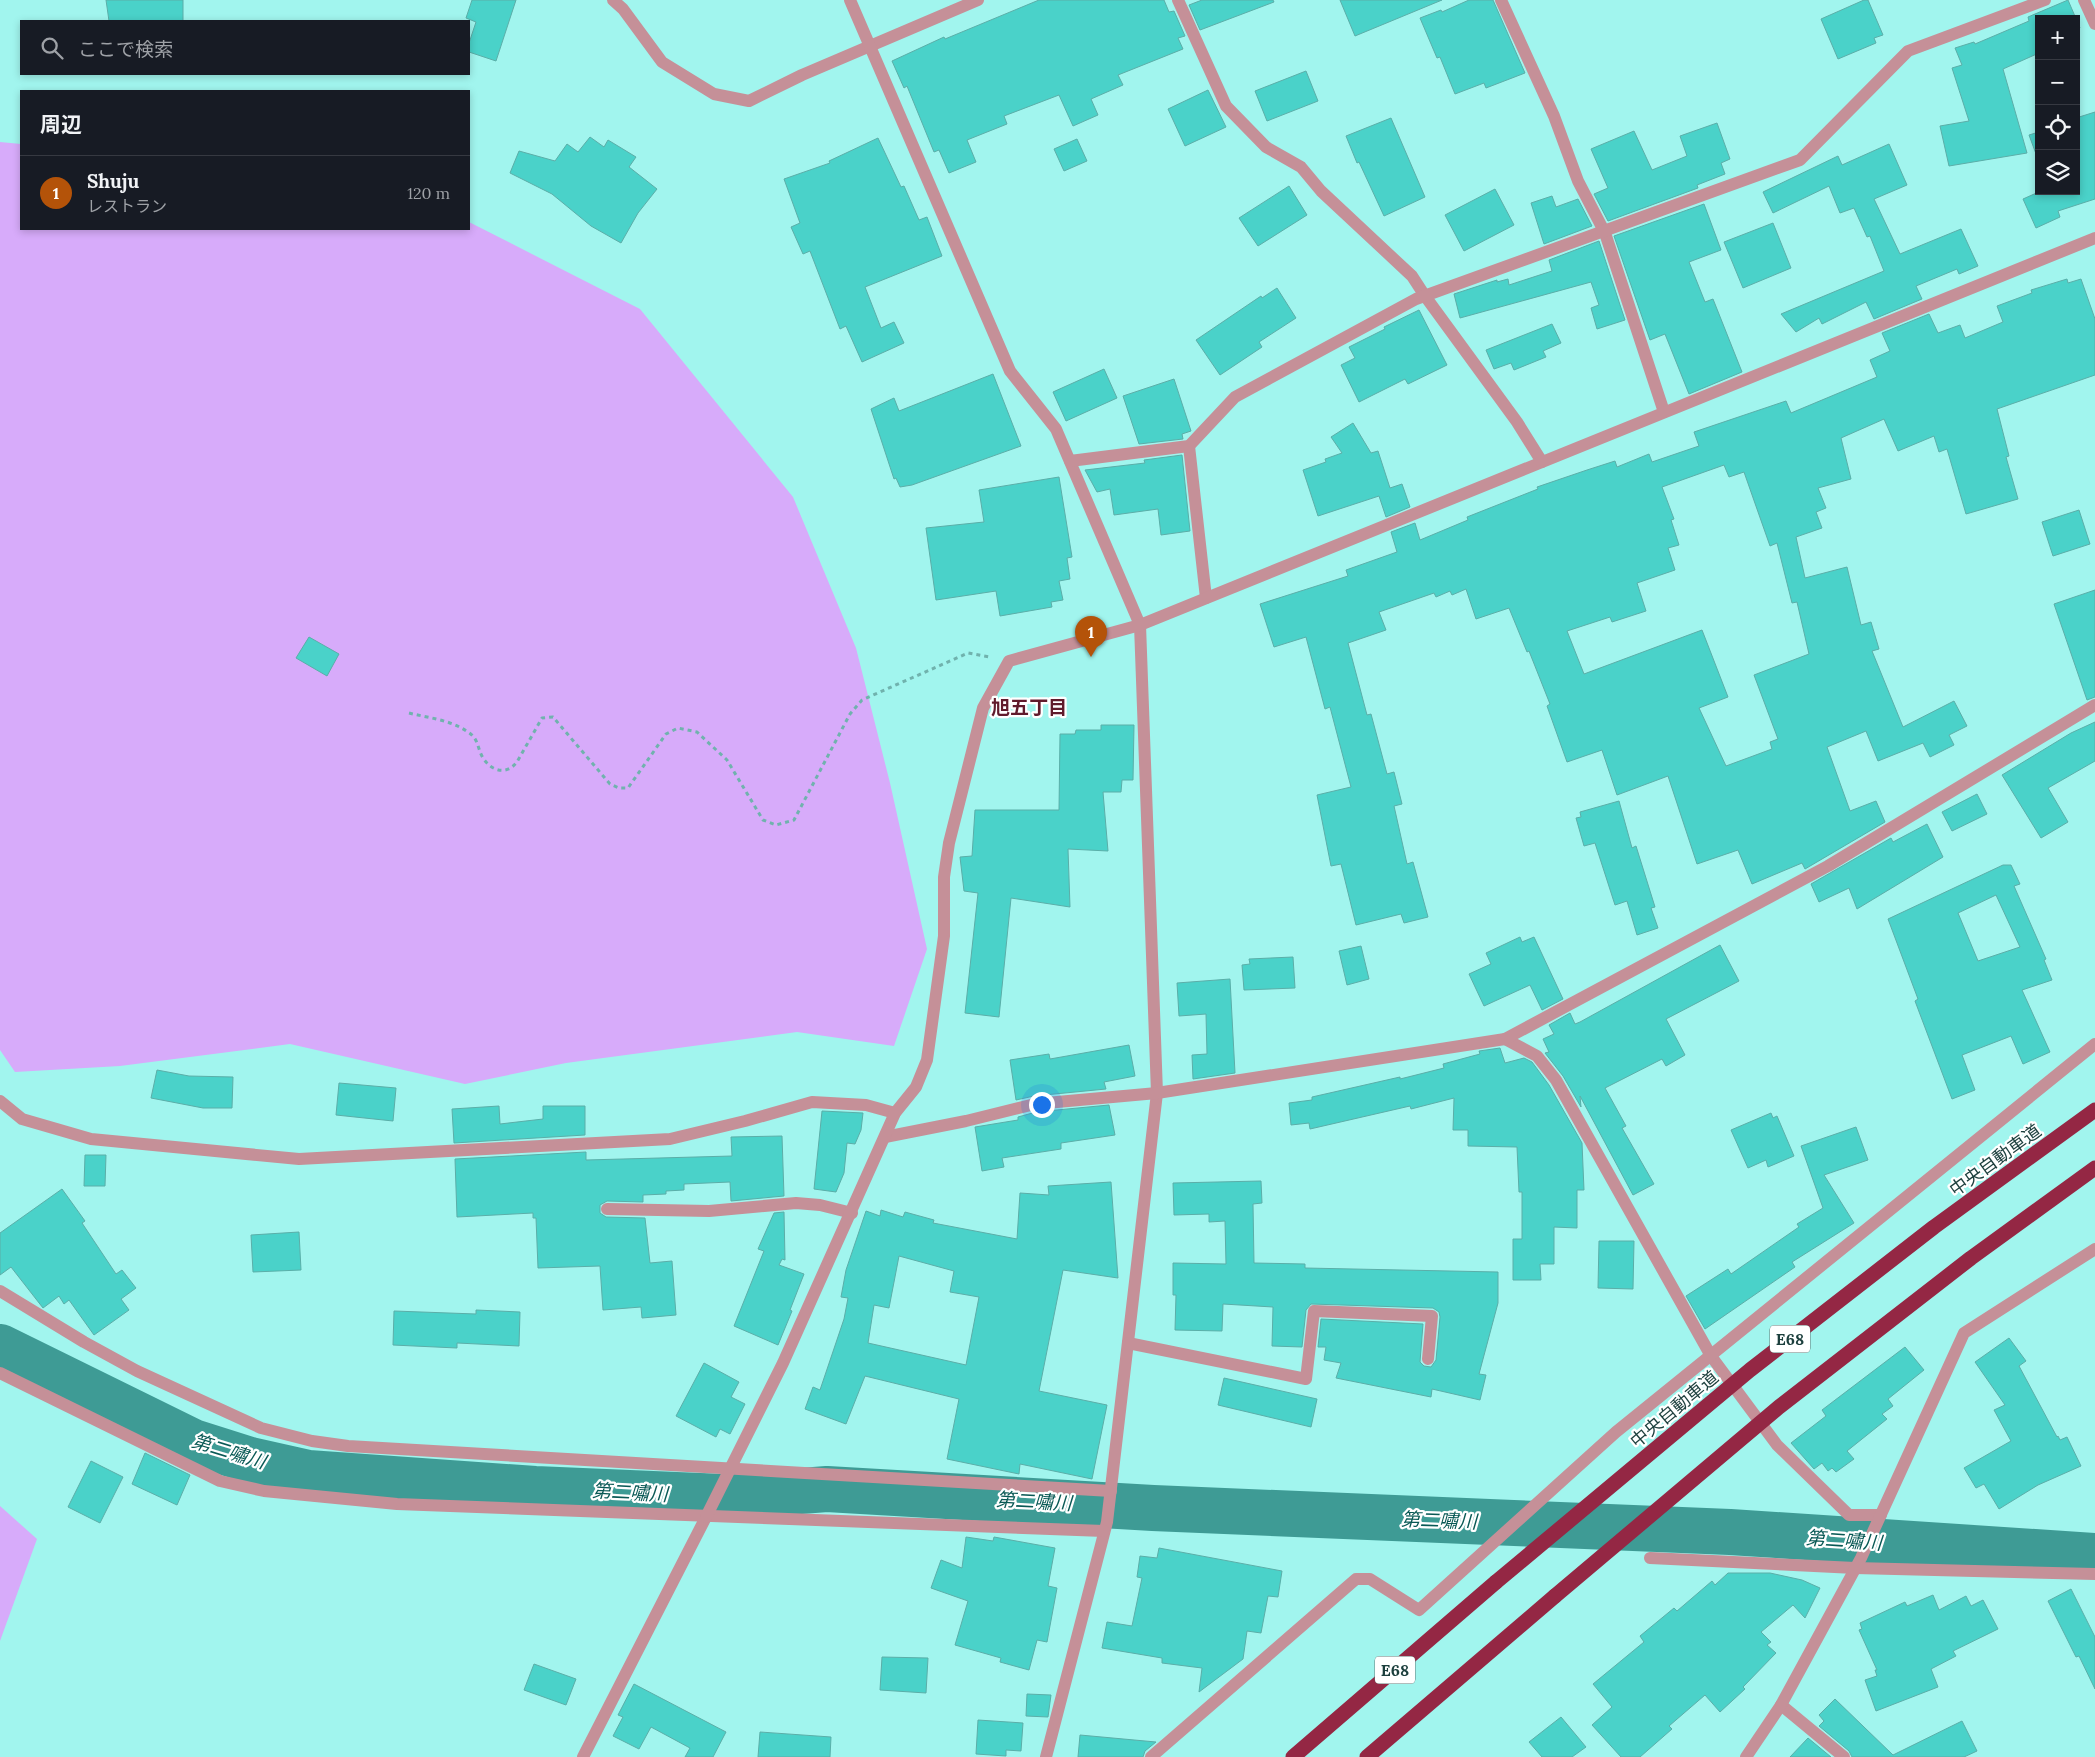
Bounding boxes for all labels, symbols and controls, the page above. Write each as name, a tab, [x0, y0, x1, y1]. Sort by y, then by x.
map controls	[2035, 15, 2080, 195]
button: +	[2035, 15, 2080, 60]
search box	[20, 20, 470, 75]
icon: search	[38, 34, 66, 62]
text: ここで検索	[78, 37, 173, 61]
button: −	[2035, 60, 2080, 105]
button: locate	[2035, 105, 2080, 150]
text: 周辺	[40, 111, 82, 138]
button: layers	[2035, 150, 2080, 195]
text: Shuju	[87, 169, 139, 193]
text: 1	[53, 183, 59, 203]
text: 120 m	[407, 183, 450, 203]
text: レストラン	[87, 196, 167, 216]
pin: 1	[1075, 616, 1107, 657]
district label: 旭五丁目	[991, 695, 1067, 719]
your location	[1029, 1092, 1055, 1118]
street label: 中央自動車道	[1945, 1119, 2045, 1201]
road number: E68	[1770, 1326, 1810, 1352]
street label: 中央自動車道	[1625, 1365, 1723, 1453]
water label: 第二嘯川	[189, 1428, 271, 1474]
water label: 第二嘯川	[591, 1478, 671, 1506]
water label: 第二嘯川	[995, 1487, 1075, 1515]
water label: 第二嘯川	[1401, 1507, 1479, 1533]
water label: 第二嘯川	[1805, 1525, 1885, 1555]
road number: E68	[1375, 1656, 1415, 1684]

